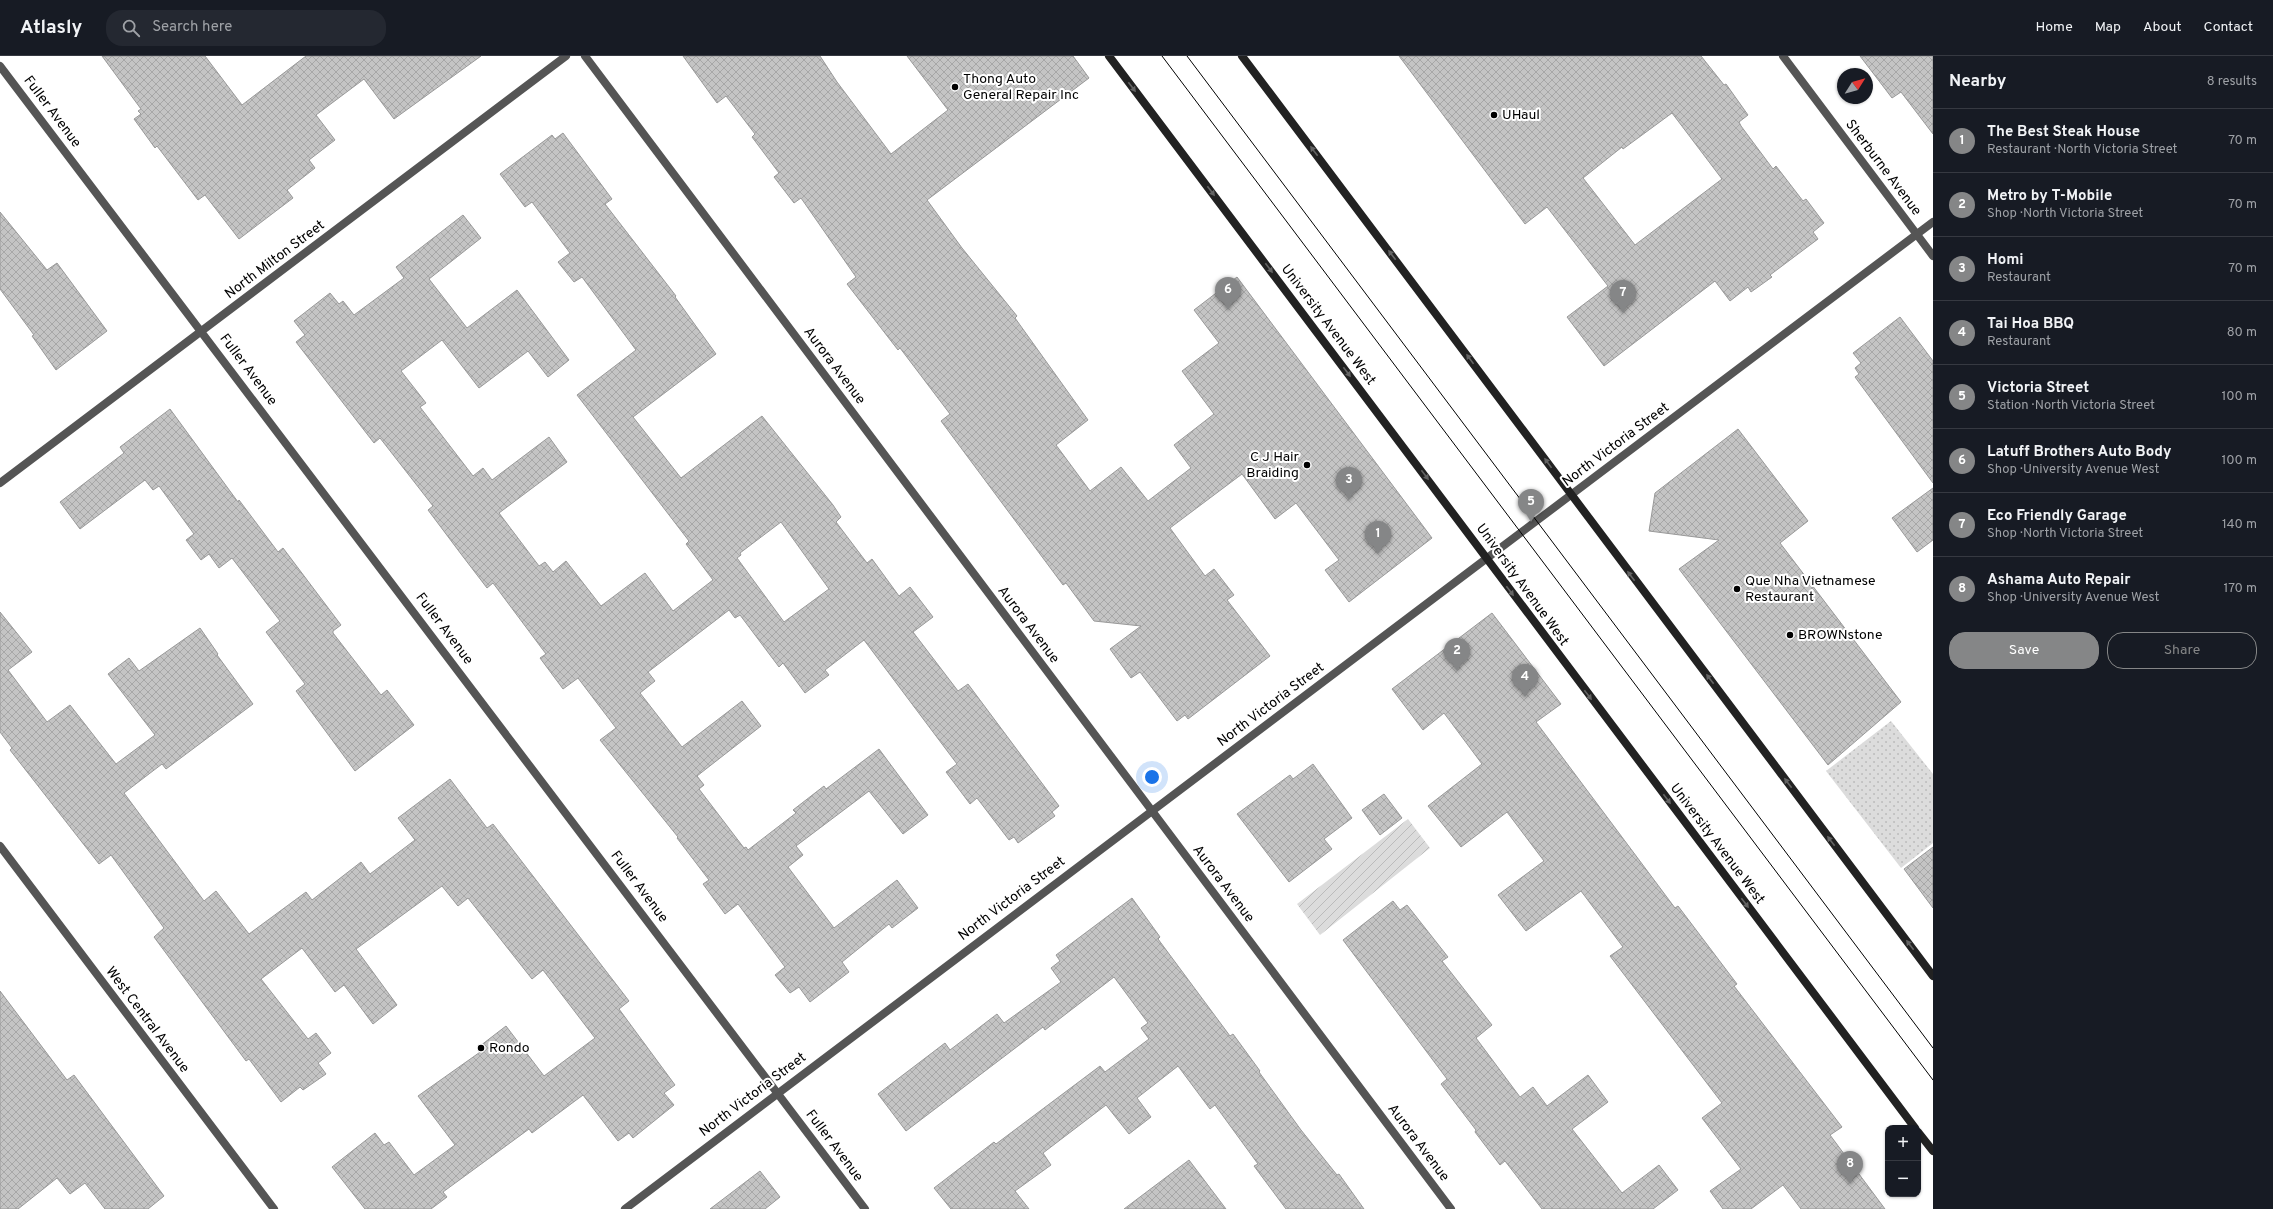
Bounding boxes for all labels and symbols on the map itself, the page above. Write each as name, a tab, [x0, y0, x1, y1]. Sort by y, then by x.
north arrow	[1837, 68, 1873, 104]
place label: Thong Auto General Repair Inc	[963, 71, 1079, 104]
street label: Fuller Avenue	[20, 73, 84, 151]
marker: Thong Auto General Repair Inc	[950, 82, 960, 92]
one-way arrow	[1128, 82, 1137, 93]
place label: UHaul	[1502, 107, 1540, 124]
marker: UHaul	[1489, 110, 1499, 120]
street label: Sherburne Avenue	[1841, 117, 1925, 219]
one-way arrow	[1310, 146, 1318, 156]
one-way arrow	[1207, 186, 1215, 196]
street label: North Milton Street	[222, 217, 328, 303]
one-way arrow	[1388, 249, 1396, 260]
street label: University Avenue West	[1277, 261, 1379, 389]
one-way arrow	[1264, 262, 1273, 273]
pin: 6	[1215, 277, 1241, 310]
pin: 7	[1610, 280, 1636, 313]
street label: Aurora Avenue	[799, 324, 869, 408]
street label: Fuller Avenue	[216, 331, 280, 409]
one-way arrow	[1466, 353, 1474, 364]
one-way arrow	[1343, 366, 1351, 377]
street label: North Victoria Street	[1559, 399, 1673, 491]
place label: C J Hair Braiding	[1246, 449, 1300, 482]
one-way arrow	[1544, 457, 1552, 468]
marker: C J Hair Braiding	[1302, 460, 1312, 470]
pin: 3	[1336, 467, 1362, 500]
one-way arrow	[1421, 470, 1429, 481]
pin: 5	[1518, 489, 1544, 522]
pin: 1	[1365, 521, 1391, 554]
street label: University Avenue West	[1472, 521, 1572, 649]
one-way arrow	[1627, 570, 1636, 581]
place label: Que Nha Vietnamese Restaurant	[1745, 573, 1876, 606]
street label: Aurora Avenue	[993, 583, 1063, 667]
marker: Que Nha Vietnamese Restaurant	[1732, 584, 1742, 594]
one-way arrow	[1506, 586, 1514, 597]
street label: Fuller Avenue	[412, 590, 476, 668]
place label: BROWNstone	[1798, 627, 1882, 644]
marker: BROWNstone	[1785, 630, 1795, 640]
pin: 2	[1444, 638, 1470, 671]
street label: North Victoria Street	[1214, 659, 1328, 751]
pin: 4	[1512, 664, 1538, 697]
one-way arrow	[1705, 674, 1714, 685]
one-way arrow	[1584, 690, 1592, 701]
your location	[1142, 767, 1162, 787]
one-way arrow	[1784, 778, 1792, 789]
street label: University Avenue West	[1666, 780, 1768, 908]
one-way arrow	[1662, 793, 1671, 804]
one-way arrow	[1827, 835, 1836, 846]
street label: Aurora Avenue	[1188, 842, 1258, 926]
street label: Fuller Avenue	[607, 848, 671, 926]
street label: North Victoria Street	[955, 853, 1069, 945]
one-way arrow	[1741, 897, 1749, 908]
one-way arrow	[1905, 939, 1914, 950]
street label: West Central Avenue	[101, 963, 193, 1077]
place label: Rondo	[489, 1040, 530, 1057]
marker: Rondo	[476, 1043, 486, 1053]
street label: North Victoria Street	[696, 1049, 810, 1141]
street label: Aurora Avenue	[1383, 1101, 1453, 1185]
street label: Fuller Avenue	[802, 1107, 866, 1185]
pin: 8	[1837, 1151, 1863, 1184]

